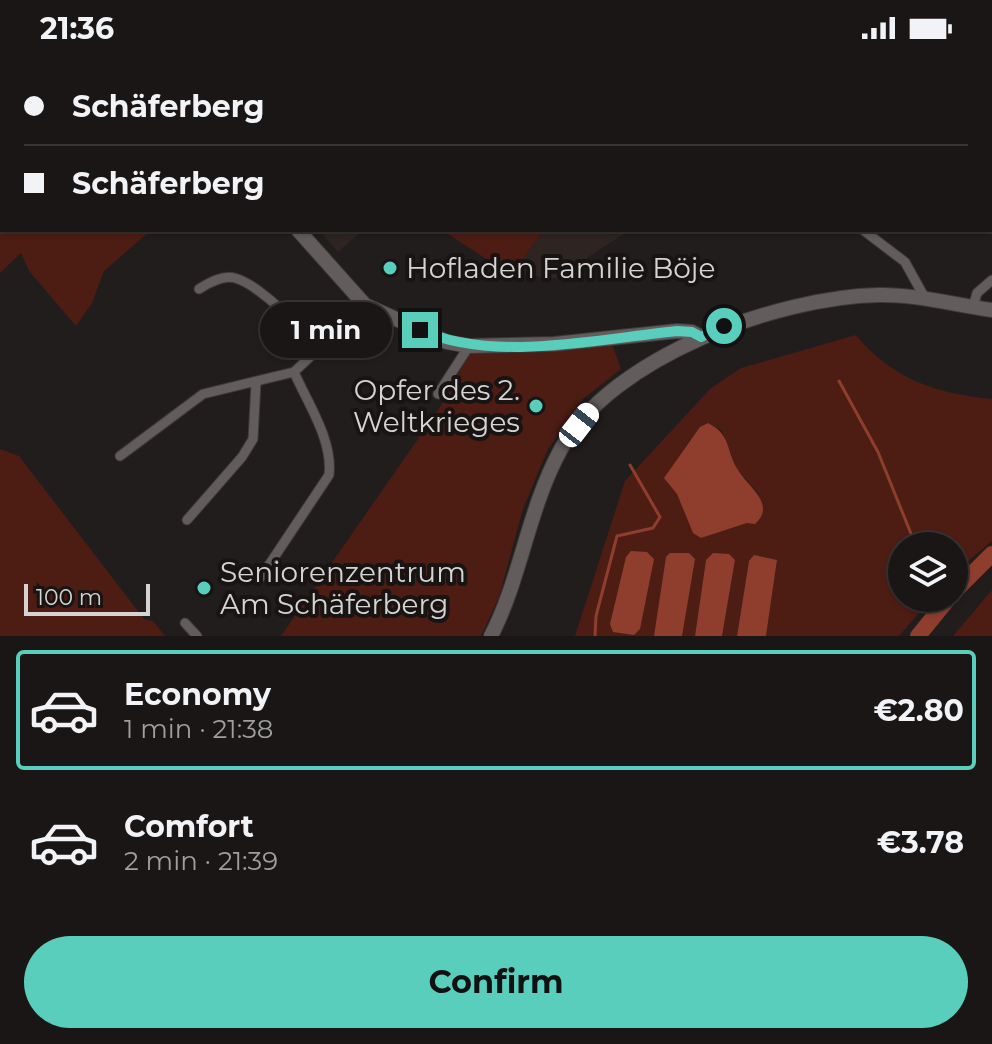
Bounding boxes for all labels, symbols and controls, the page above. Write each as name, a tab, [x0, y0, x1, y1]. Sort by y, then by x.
text: 21:36	[40, 10, 114, 47]
text: Schäferberg	[72, 88, 264, 125]
text: Schäferberg	[72, 165, 264, 202]
place label: Hofladen Familie Böje	[406, 251, 715, 285]
marker: Hofladen Familie Böje	[381, 259, 399, 277]
callout: 1 min	[260, 302, 392, 358]
route start	[706, 308, 742, 344]
route end	[402, 312, 438, 348]
text: 1 min	[291, 314, 361, 346]
place label: Opfer des 2. Weltkrieges	[353, 373, 520, 439]
marker: Opfer des 2. Weltkrieges	[527, 397, 545, 415]
car	[555, 399, 603, 451]
map controls	[888, 532, 968, 612]
button: layers	[888, 532, 968, 612]
place label: Seniorenzentrum Am Schäferberg	[220, 555, 466, 621]
marker: Seniorenzentrum Am Schäferberg	[195, 579, 213, 597]
scale bar	[24, 580, 150, 616]
text: 100 m	[36, 584, 102, 611]
icon: car	[28, 674, 100, 746]
text: Economy	[124, 676, 271, 713]
text: €2.80	[873, 692, 964, 729]
text: 1 min · 21:38	[124, 713, 273, 745]
icon: car	[28, 806, 100, 878]
text: Comfort	[124, 808, 254, 845]
text: €3.78	[877, 824, 964, 861]
text: 2 min · 21:39	[124, 845, 278, 877]
button: Confirm	[24, 936, 968, 1028]

